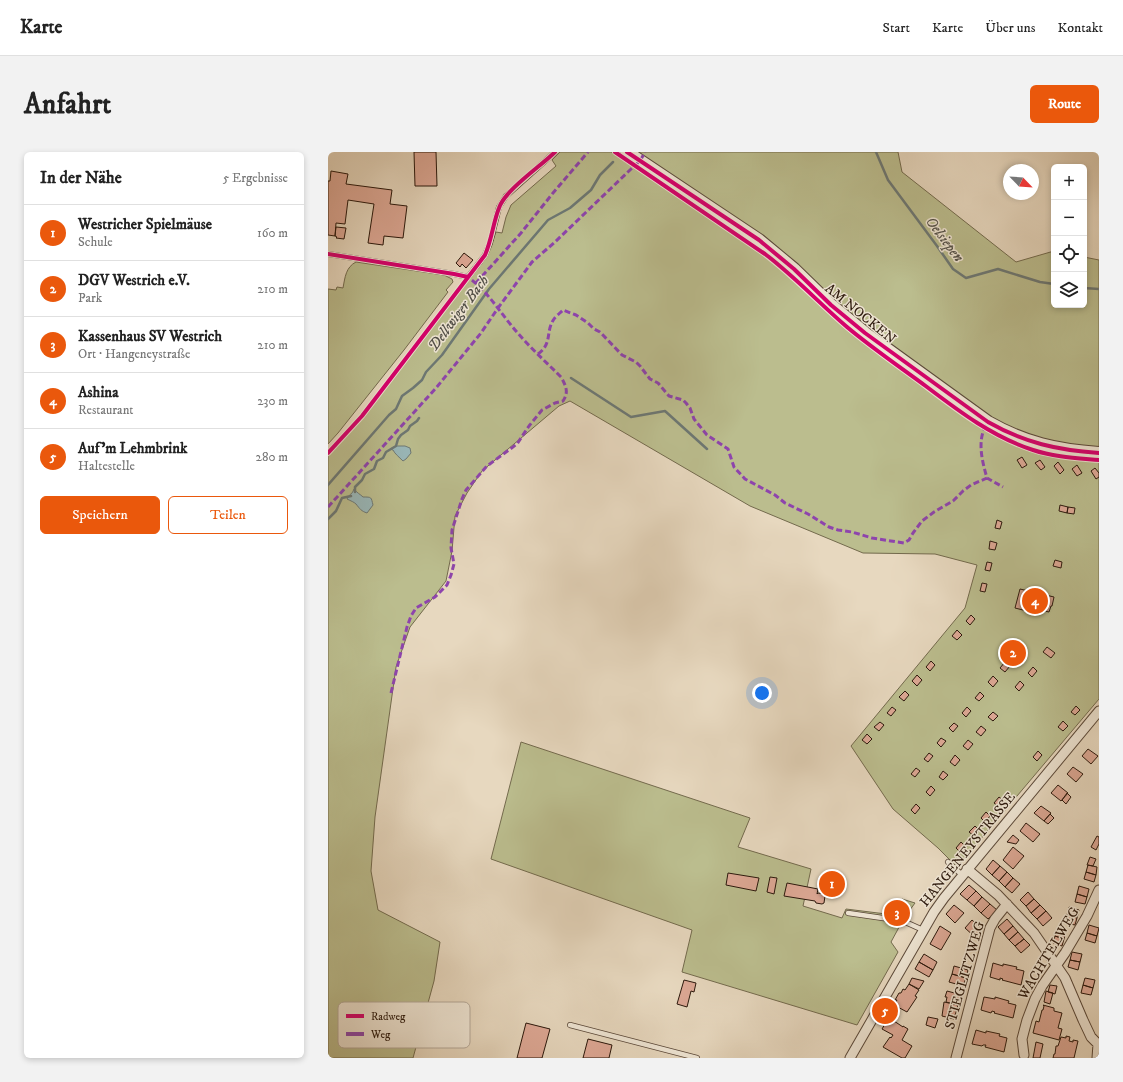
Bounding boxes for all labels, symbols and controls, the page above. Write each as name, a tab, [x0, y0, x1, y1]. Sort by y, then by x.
text: Karte	[20, 16, 62, 39]
text: Start	[883, 19, 910, 37]
text: Karte	[932, 19, 963, 37]
text: Über uns	[985, 19, 1035, 37]
text: Kontakt	[1057, 19, 1103, 37]
button: Route	[1030, 85, 1099, 123]
text: Anfahrt	[24, 87, 111, 122]
north arrow	[1003, 164, 1039, 200]
map controls	[1051, 164, 1087, 308]
button: +	[1051, 164, 1087, 200]
text: In der Nähe	[40, 167, 122, 189]
text: 5 Ergebnisse	[223, 170, 288, 186]
button: −	[1051, 200, 1087, 236]
water label: Oelsiepen	[921, 213, 968, 266]
text: Westricher Spielmäuse	[78, 215, 212, 234]
text: 1	[51, 225, 55, 241]
text: 160 m	[257, 225, 288, 241]
text: Schule	[78, 234, 113, 250]
button: locate	[1051, 236, 1087, 272]
text: DGV Westrich e.V.	[78, 271, 190, 290]
water label: Dellwiger Bach	[424, 271, 493, 355]
button: layers	[1051, 272, 1087, 308]
street label: AM NOCKEN	[821, 280, 900, 348]
text: 2	[50, 281, 56, 297]
text: 210 m	[257, 281, 288, 297]
text: Park	[78, 290, 102, 306]
text: Kassenhaus SV Westrich	[78, 327, 222, 346]
text: 3	[51, 337, 55, 353]
text: 210 m	[257, 337, 288, 353]
text: Ort · Hangeneystraße	[78, 346, 190, 362]
text: Ashina	[78, 383, 119, 402]
text: 4	[49, 393, 57, 409]
text: 230 m	[257, 393, 288, 409]
text: Restaurant	[78, 402, 134, 418]
text: Auf'm Lehmbrink	[78, 439, 187, 458]
text: 5	[50, 449, 56, 465]
text: 280 m	[256, 449, 288, 465]
text: Haltestelle	[78, 458, 135, 474]
button: Speichern	[40, 496, 160, 534]
button: Teilen	[168, 496, 288, 534]
pin: 4	[1022, 586, 1048, 616]
pin: 2	[1000, 638, 1026, 668]
your location	[752, 683, 772, 703]
street label: HANGENEYSTRASSE	[916, 788, 1020, 911]
pin: 1	[819, 869, 845, 899]
pin: 3	[884, 898, 910, 928]
street label: WACHTELWEG	[1014, 904, 1084, 1004]
street label: STIEGLITZWEG	[941, 919, 989, 1031]
pin: 5	[872, 996, 898, 1026]
legend	[338, 1002, 470, 1048]
text: Radweg	[371, 1010, 406, 1024]
text: Weg	[370, 1028, 391, 1042]

